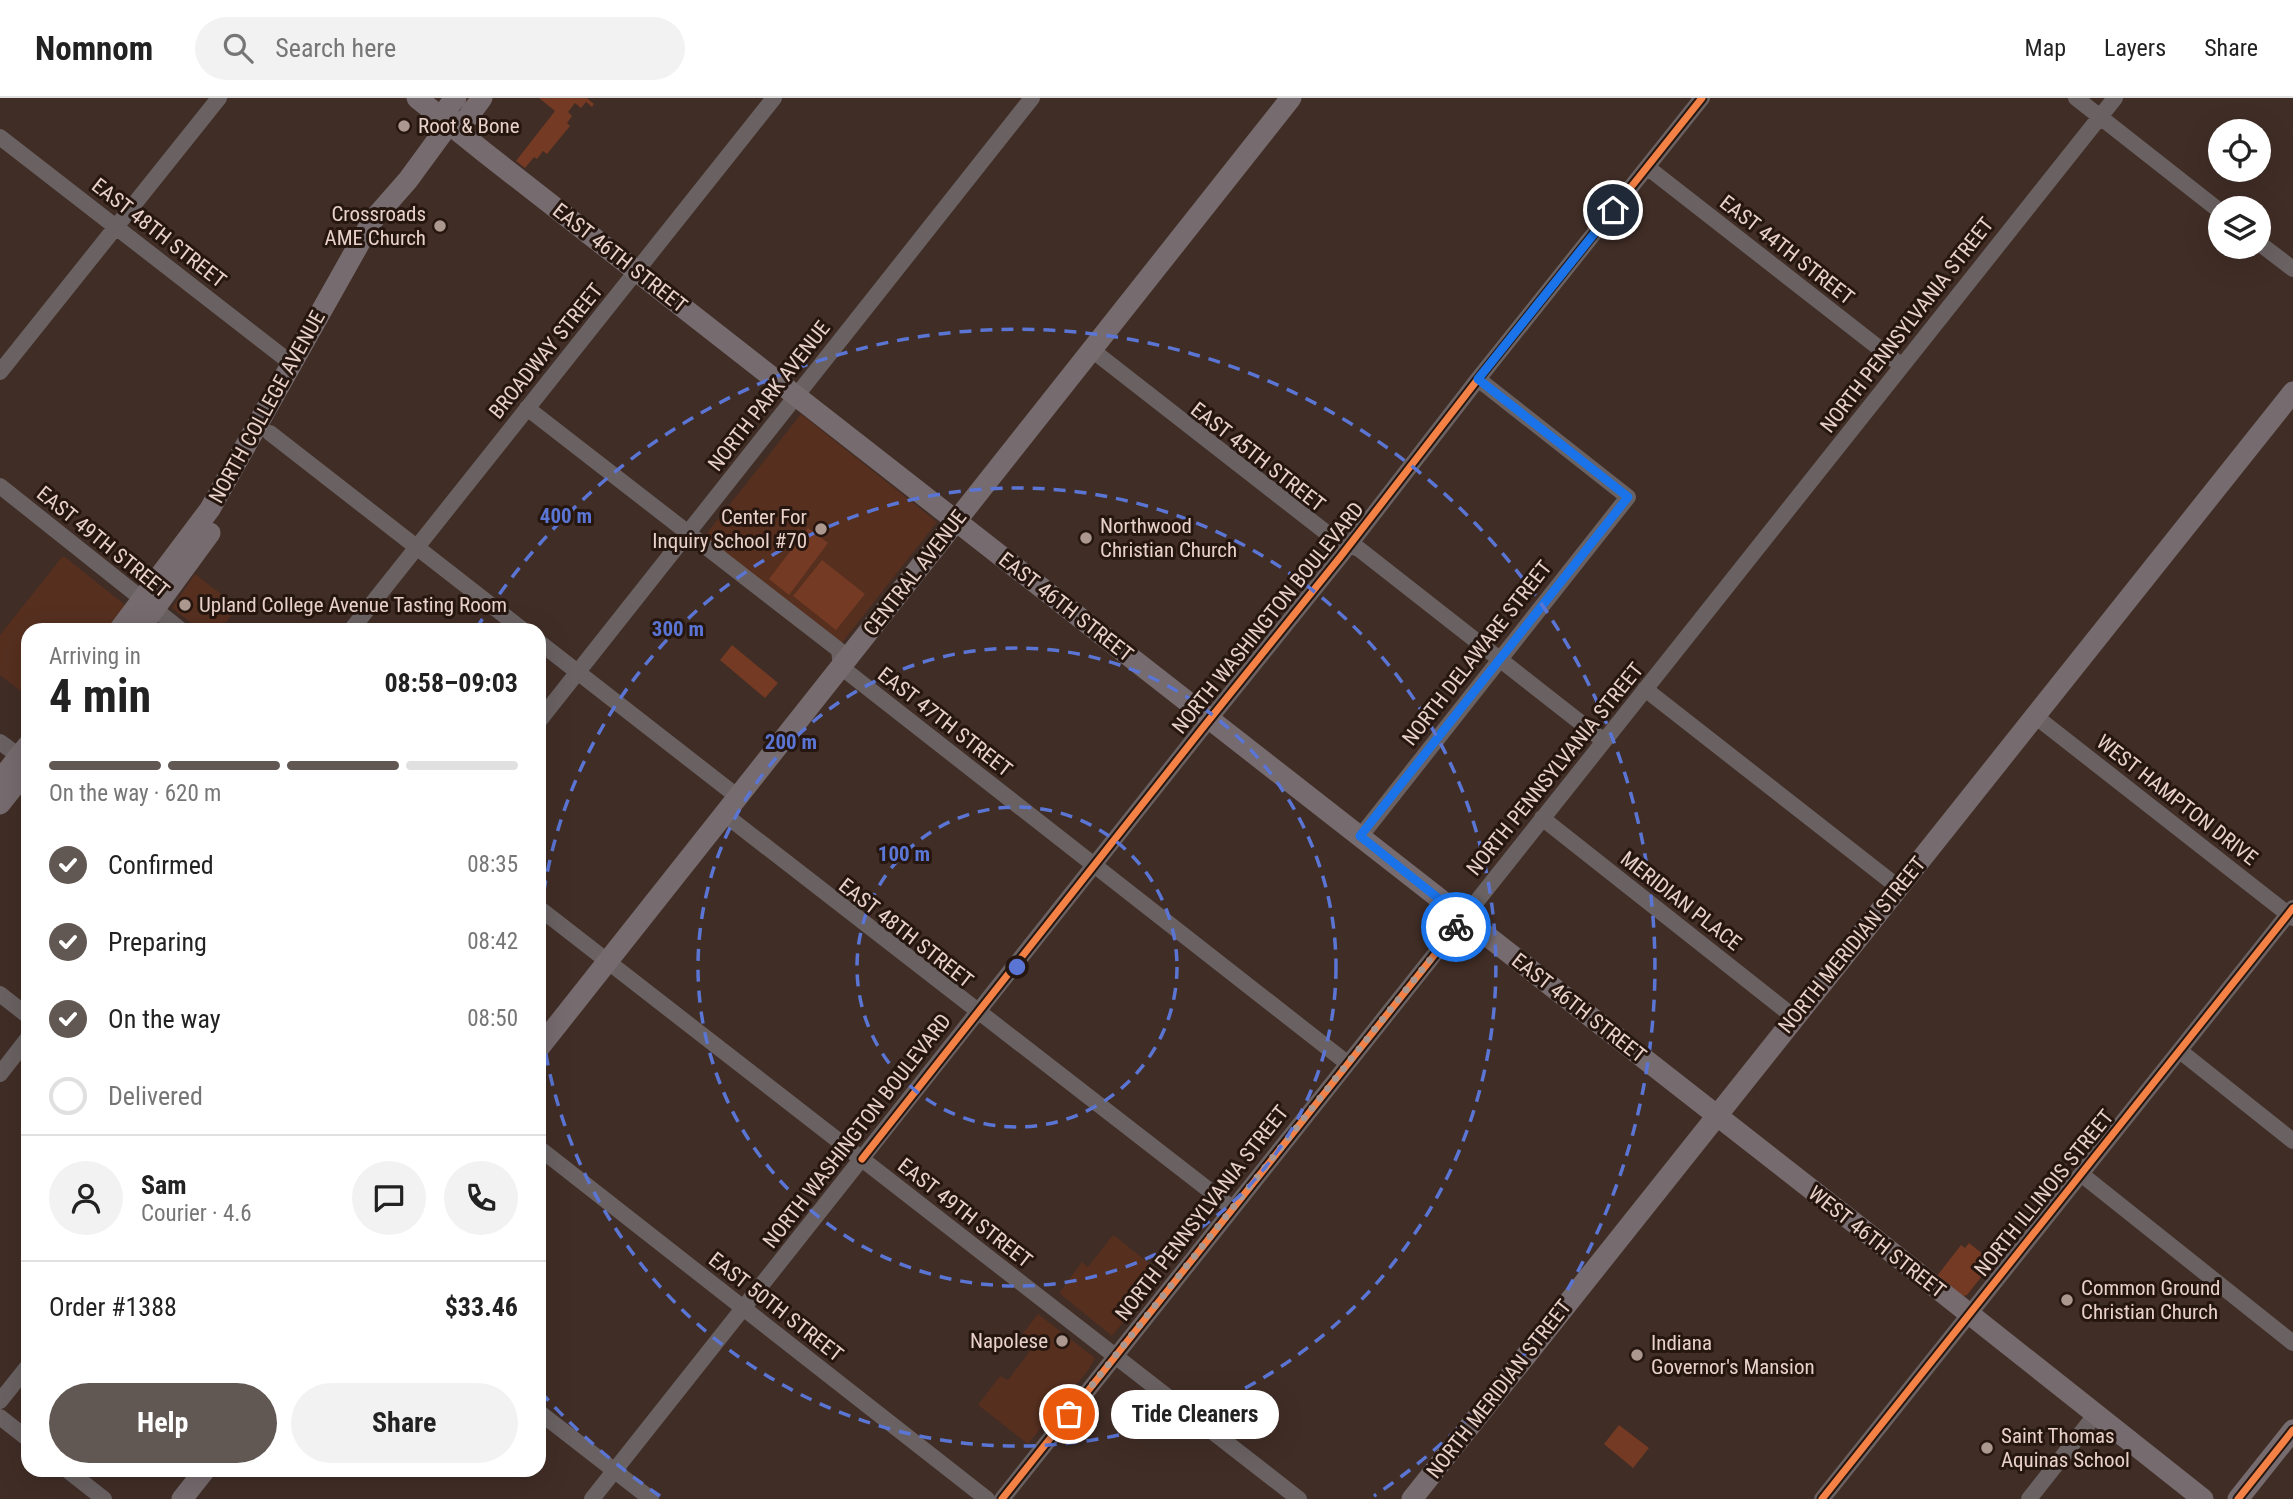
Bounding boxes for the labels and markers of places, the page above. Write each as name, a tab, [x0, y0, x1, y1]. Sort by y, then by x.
place label: Root & Bone	[418, 114, 520, 138]
marker: Root & Bone	[396, 118, 412, 134]
pin	[1583, 180, 1643, 240]
place label: Crossroads AME Church	[325, 202, 426, 250]
marker: Crossroads AME Church	[432, 218, 448, 234]
place label: Center For Inquiry School #70	[652, 505, 807, 553]
place label: Northwood Christian Church	[1100, 514, 1237, 562]
marker: Center For Inquiry School #70	[813, 521, 829, 537]
marker: Northwood Christian Church	[1078, 530, 1094, 546]
place label: Upland College Avenue Tasting Room	[199, 593, 507, 617]
marker: Upland College Avenue Tasting Room	[177, 597, 193, 613]
centre of rings	[1005, 955, 1029, 979]
place label: Common Ground Christian Church	[2081, 1276, 2220, 1324]
marker: Common Ground Christian Church	[2059, 1292, 2075, 1308]
place label: Napolese	[970, 1329, 1048, 1353]
place label: Indiana Governor's Mansion	[1651, 1331, 1815, 1379]
marker: Napolese	[1054, 1333, 1070, 1349]
marker: Indiana Governor's Mansion	[1629, 1347, 1645, 1363]
pin	[1039, 1384, 1099, 1444]
callout: Tide Cleaners	[1111, 1390, 1279, 1438]
place label: Saint Thomas Aquinas School	[2001, 1424, 2130, 1472]
marker: Saint Thomas Aquinas School	[1979, 1440, 1995, 1456]

